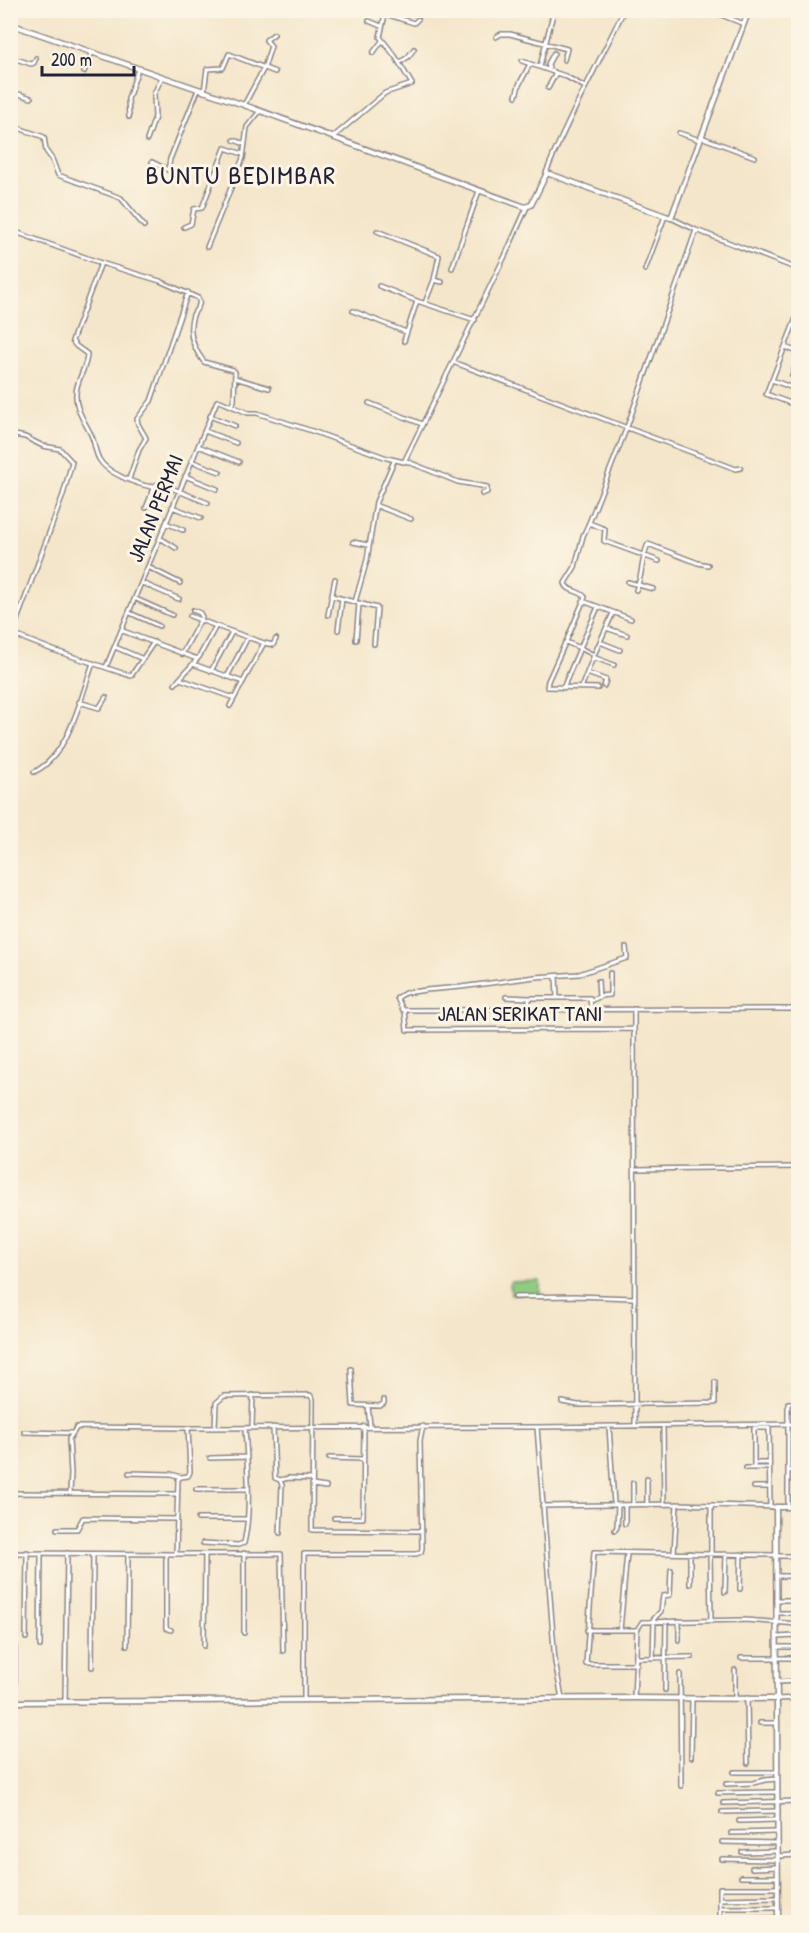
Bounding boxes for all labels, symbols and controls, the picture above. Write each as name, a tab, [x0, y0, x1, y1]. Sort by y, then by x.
scale bar	[42, 39, 134, 77]
text: 200 m	[51, 47, 92, 72]
district label: BUNTU BEDIMBAR	[145, 157, 337, 192]
street label: JALAN PERMAI	[120, 450, 190, 566]
street label: JALAN SERIKAT TANI	[437, 998, 603, 1028]

